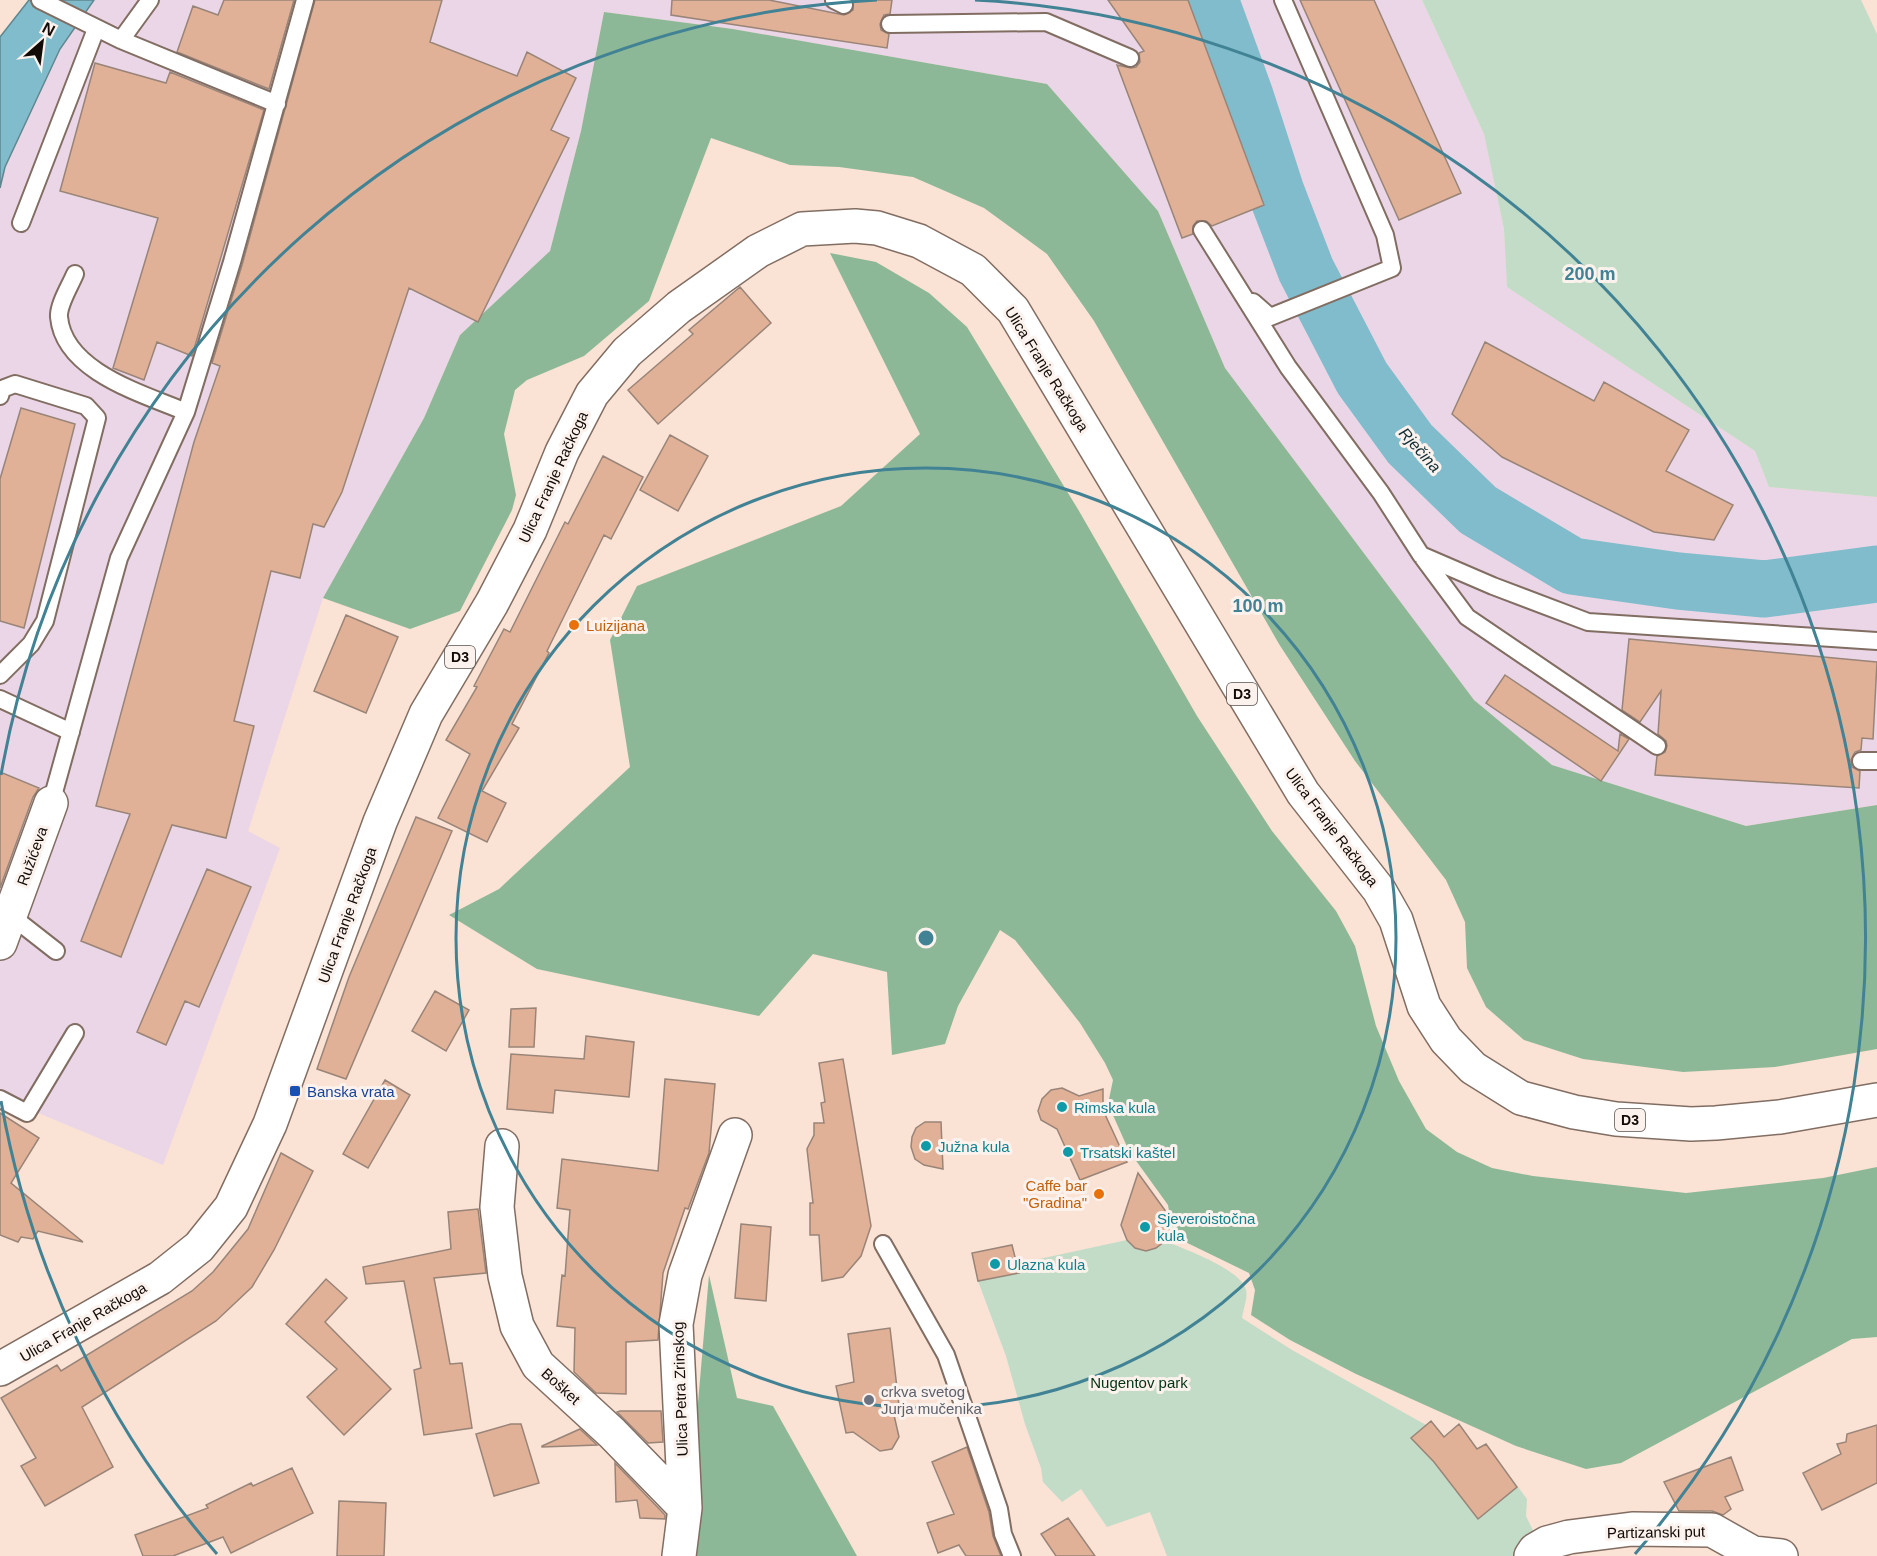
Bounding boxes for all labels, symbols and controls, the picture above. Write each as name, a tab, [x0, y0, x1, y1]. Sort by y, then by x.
north arrow	[12, 12, 72, 72]
text: N	[40, 19, 58, 39]
text: 200 m	[1564, 264, 1616, 284]
street label: Ulica Franje Račkoga	[1002, 304, 1093, 435]
street label: Ulica Franje Račkoga	[515, 408, 591, 546]
water label: Rječina	[1396, 424, 1444, 476]
text: 100 m	[1232, 596, 1284, 616]
place label: Luizijana	[586, 617, 646, 634]
marker: Luizijana	[567, 618, 581, 632]
road number: D3	[445, 646, 475, 668]
road number: D3	[1227, 683, 1257, 705]
street label: Ulica Franje Račkoga	[1282, 765, 1382, 890]
street label: Ružićeva	[13, 823, 51, 888]
street label: Ulica Franje Račkoga	[314, 844, 380, 985]
centre of rings	[916, 928, 936, 948]
place label: Banska vrata	[307, 1083, 395, 1100]
marker: Banska vrata	[288, 1084, 302, 1098]
place label: Rimska kula	[1074, 1099, 1156, 1116]
marker: Rimska kula	[1055, 1100, 1069, 1114]
road number: D3	[1615, 1109, 1645, 1131]
place label: Južna kula	[938, 1138, 1010, 1155]
marker: Južna kula	[919, 1139, 933, 1153]
place label: Trsatski kaštel	[1080, 1144, 1175, 1161]
marker: Trsatski kaštel	[1061, 1145, 1075, 1159]
place label: Caffe bar "Gradina"	[1023, 1177, 1087, 1211]
marker: Caffe bar "Gradina"	[1092, 1187, 1106, 1201]
place label: Sjeveroistočna kula	[1157, 1210, 1256, 1244]
marker: Sjeveroistočna kula	[1138, 1220, 1152, 1234]
place label: Ulazna kula	[1007, 1256, 1086, 1273]
marker: Ulazna kula	[988, 1257, 1002, 1271]
street label: Ulica Franje Račkoga	[17, 1278, 150, 1365]
street label: Ulica Petra Zrinskog	[669, 1321, 691, 1457]
street label: Bošket	[538, 1364, 584, 1408]
park label: Nugentov park	[1090, 1374, 1188, 1391]
place label: crkva svetog Jurja mučenika	[881, 1383, 983, 1417]
marker: crkva svetog Jurja mučenika	[862, 1393, 876, 1407]
street label: Partizanski put	[1607, 1523, 1706, 1541]

